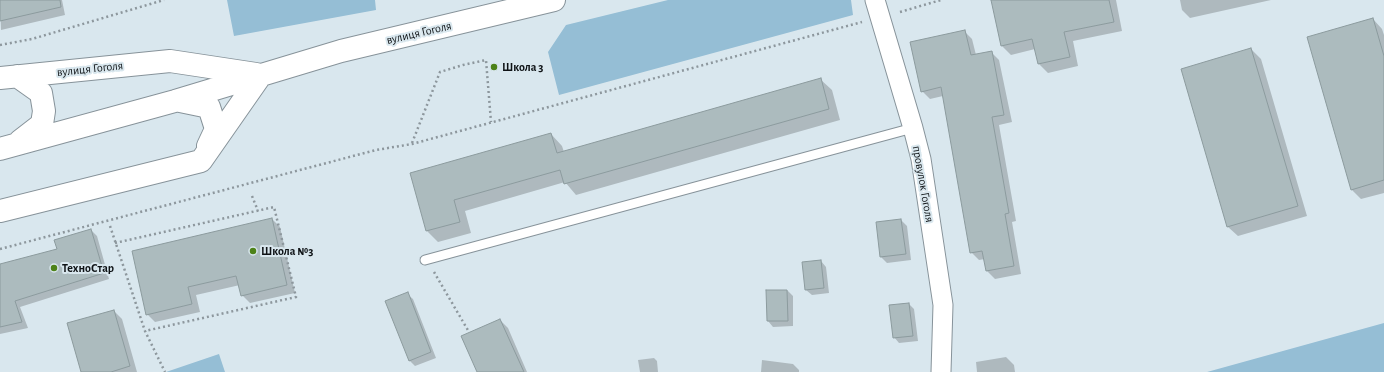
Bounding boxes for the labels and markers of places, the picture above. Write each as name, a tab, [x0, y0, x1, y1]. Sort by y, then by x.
place label: Школа 3	[502, 60, 543, 74]
marker: Школа 3	[489, 62, 499, 72]
place label: Школа №3	[261, 244, 313, 258]
marker: Школа №3	[248, 246, 258, 256]
place label: ТехноСтар	[62, 261, 114, 275]
marker: ТехноСтар	[49, 263, 59, 273]

